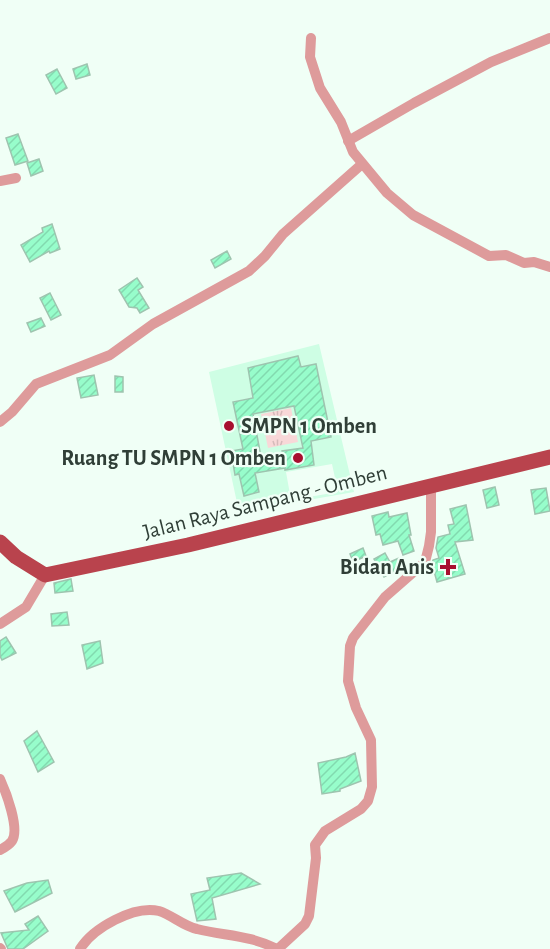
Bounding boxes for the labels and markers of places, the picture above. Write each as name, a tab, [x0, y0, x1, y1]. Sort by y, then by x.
place label: SMPN 1 Omben	[241, 415, 377, 437]
marker: SMPN 1 Omben	[222, 419, 236, 433]
place label: Ruang TU SMPN 1 Omben	[61, 447, 286, 469]
marker: Ruang TU SMPN 1 Omben	[291, 451, 305, 465]
place label: Bidan Anis	[340, 556, 434, 578]
marker: Bidan Anis	[439, 558, 457, 576]

